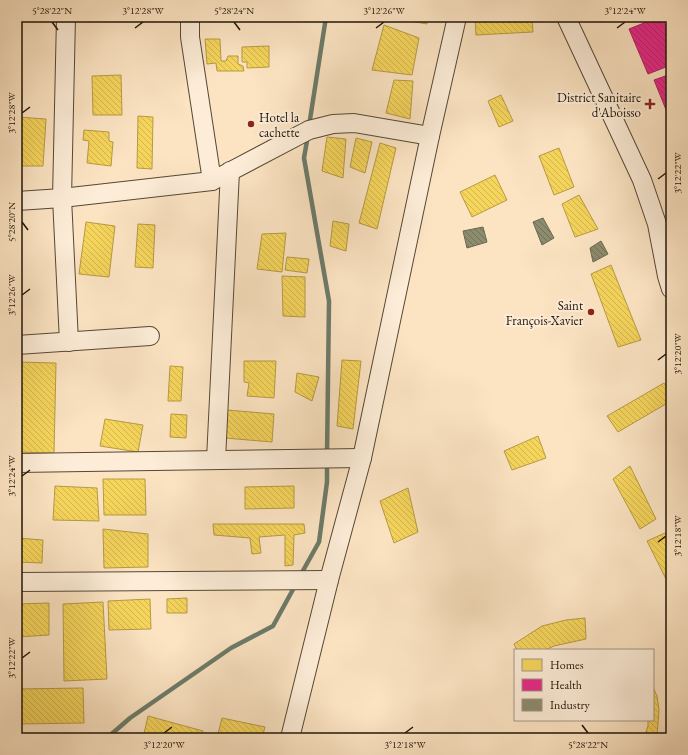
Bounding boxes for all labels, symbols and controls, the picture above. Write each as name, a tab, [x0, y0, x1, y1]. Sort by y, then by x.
text: 5°28'22"N	[32, 4, 72, 17]
text: 3°12'28"W	[122, 4, 165, 17]
text: 5°28'24"N	[214, 4, 254, 17]
text: 3°12'26"W	[363, 4, 406, 17]
text: 3°12'24"W	[604, 4, 647, 17]
place label: District Sanitaire d'Aboisso	[557, 89, 641, 121]
text: 3°12'28"W	[5, 91, 18, 134]
marker: District Sanitaire d'Aboisso	[644, 98, 656, 110]
place label: Hotel la cachette	[259, 109, 300, 141]
marker: Hotel la cachette	[246, 119, 256, 129]
text: 3°12'22"W	[671, 151, 684, 194]
text: 5°28'20"N	[5, 202, 18, 242]
text: 3°12'26"W	[5, 273, 18, 316]
place label: Saint François-Xavier	[506, 297, 584, 329]
marker: Saint François-Xavier	[586, 307, 596, 317]
text: 3°12'20"W	[671, 332, 684, 375]
text: 3°12'24"W	[5, 454, 18, 497]
text: 3°12'18"W	[671, 514, 684, 557]
text: 3°12'22"W	[5, 636, 18, 679]
legend	[514, 649, 654, 721]
text: Homes	[550, 657, 584, 673]
text: Health	[550, 677, 582, 693]
text: Industry	[550, 697, 590, 713]
text: 3°12'20"W	[143, 738, 186, 751]
text: 3°12'18"W	[384, 738, 427, 751]
text: 5°28'22"N	[568, 738, 608, 751]

